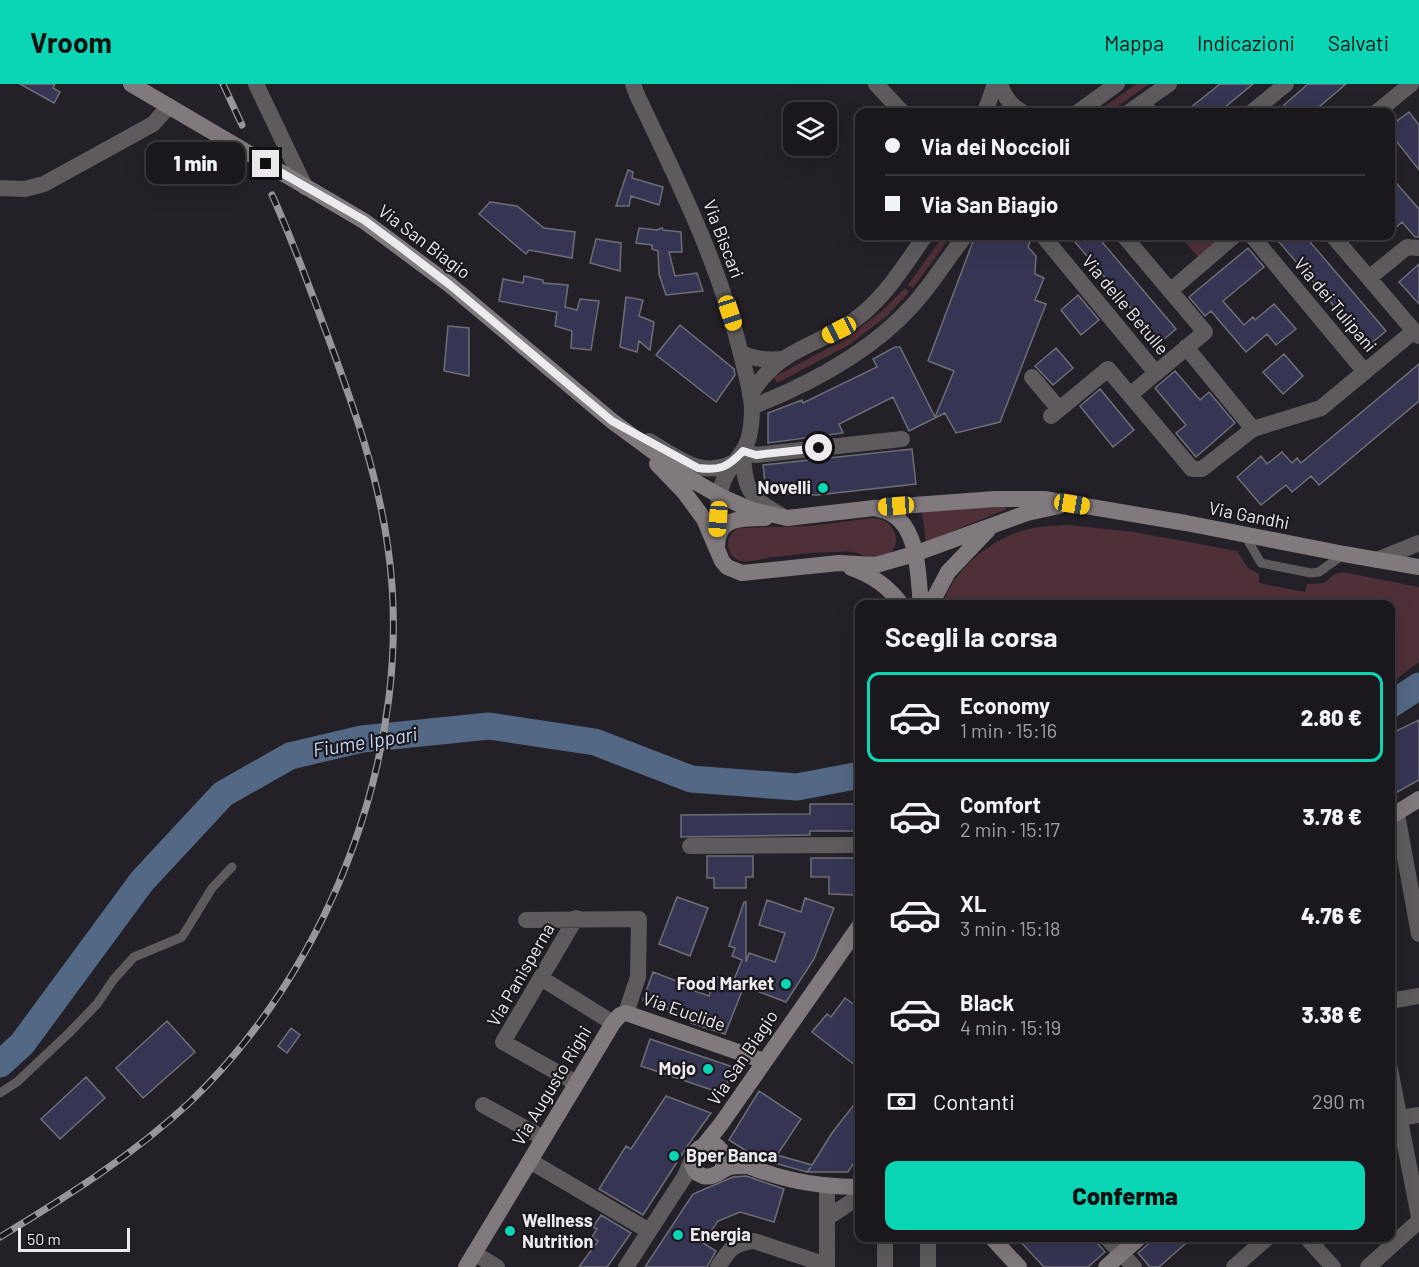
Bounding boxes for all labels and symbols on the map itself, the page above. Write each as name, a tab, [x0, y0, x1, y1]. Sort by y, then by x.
callout: 1 min	[146, 143, 245, 185]
route end	[252, 150, 279, 177]
street label: Via Biscari	[699, 196, 749, 281]
street label: Via San Biagio	[374, 199, 475, 283]
street label: Via delle Betulle	[1078, 250, 1174, 359]
street label: Via dei Tulipani	[1290, 253, 1382, 356]
car	[716, 293, 744, 333]
car	[819, 314, 859, 346]
route start	[805, 434, 832, 461]
place label: Novelli	[758, 476, 811, 498]
marker: Novelli	[816, 481, 830, 495]
car	[1053, 492, 1091, 516]
car	[877, 496, 915, 516]
street label: Via Gandhi	[1207, 496, 1291, 534]
car	[708, 500, 728, 538]
water label: Fiume Ippari	[311, 721, 419, 761]
street label: Via Panisperna	[482, 919, 559, 1030]
place label: Food Market	[677, 972, 774, 994]
marker: Food Market	[779, 977, 793, 991]
street label: Via Euclide	[640, 987, 729, 1035]
street label: Via San Biagio	[702, 1006, 782, 1109]
street label: Via Augusto Righi	[507, 1022, 596, 1149]
place label: Mojo	[659, 1057, 696, 1079]
marker: Mojo	[701, 1062, 715, 1076]
place label: Bper Banca	[686, 1144, 777, 1166]
marker: Bper Banca	[667, 1149, 681, 1163]
place label: Wellness Nutrition	[522, 1209, 593, 1252]
place label: Energia	[690, 1223, 751, 1245]
marker: Wellness Nutrition	[503, 1224, 517, 1238]
scale bar	[18, 1225, 130, 1252]
marker: Energia	[671, 1228, 685, 1242]

